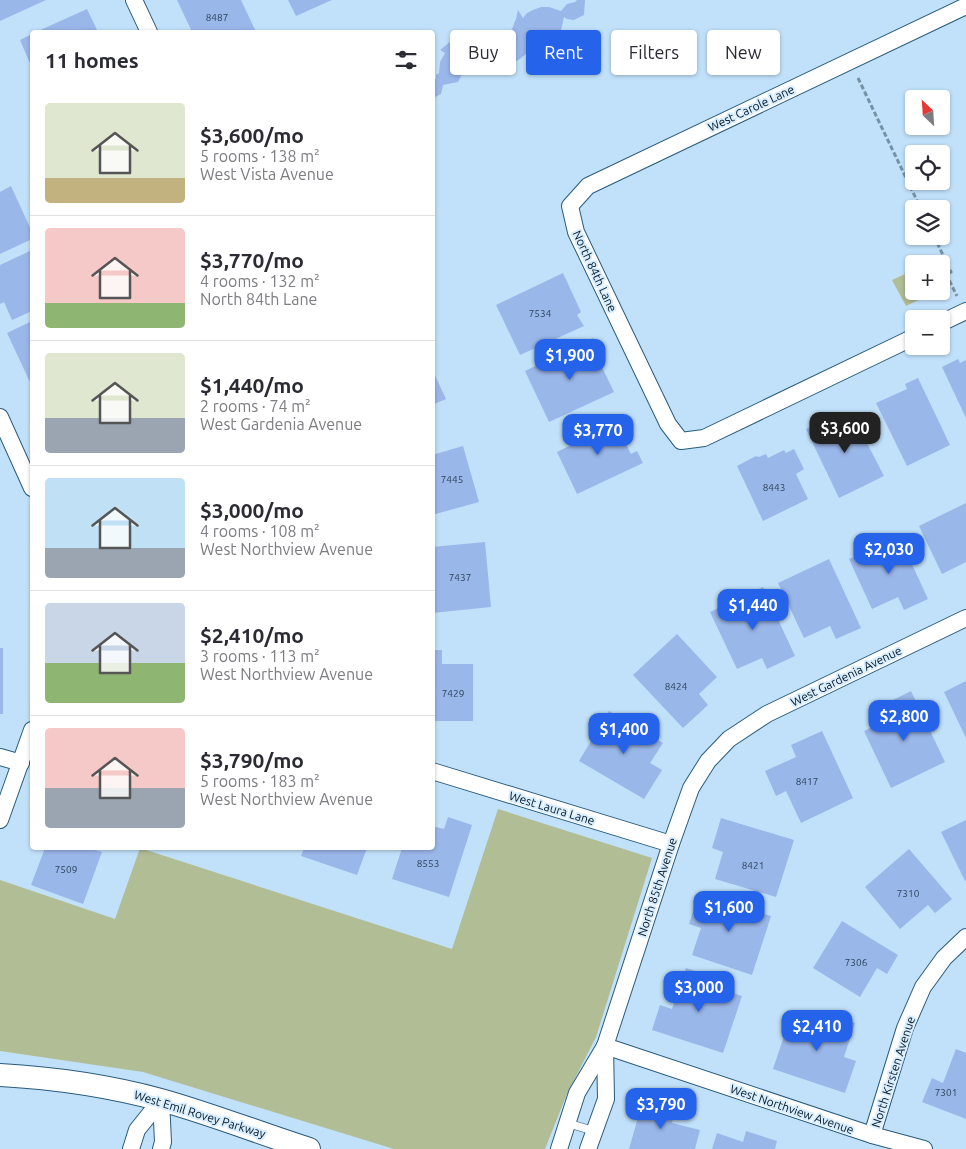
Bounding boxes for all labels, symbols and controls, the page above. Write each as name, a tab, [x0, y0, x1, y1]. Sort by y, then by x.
house number: 8487	[206, 12, 228, 23]
chip: Buy	[450, 30, 516, 75]
chip: Rent	[526, 30, 601, 75]
chip: Filters	[611, 30, 697, 75]
chip: New	[707, 30, 780, 75]
icon: filters	[392, 46, 420, 74]
text: 11 homes	[45, 48, 139, 72]
street label: West Carole Lane	[706, 82, 796, 134]
north arrow	[905, 90, 950, 135]
map controls	[905, 90, 950, 355]
icon: home	[85, 123, 145, 183]
text: $3,600/mo	[200, 123, 304, 147]
button: locate	[905, 145, 950, 190]
text: 5 rooms · 138 m²	[200, 147, 320, 165]
text: West Vista Avenue	[200, 165, 334, 183]
button: layers	[905, 200, 950, 245]
street label: North 84th Lane	[570, 228, 620, 314]
icon: home	[85, 248, 145, 308]
text: $3,770/mo	[200, 248, 304, 272]
button: +	[905, 255, 950, 300]
text: 4 rooms · 132 m²	[200, 272, 320, 290]
text: North 84th Lane	[200, 290, 317, 308]
house number: 7534	[529, 308, 552, 319]
button: −	[905, 310, 950, 355]
pin: $1,900	[529, 338, 611, 381]
text: $1,900	[545, 346, 595, 364]
icon: home	[85, 373, 145, 433]
text: $1,440/mo	[200, 373, 304, 397]
text: 2 rooms · 74 m²	[200, 397, 311, 415]
pin: $3,600	[804, 412, 886, 454]
pin: $3,770	[557, 414, 639, 456]
text: West Gardenia Avenue	[200, 415, 362, 433]
text: $3,600	[820, 419, 870, 437]
text: $3,770	[573, 421, 623, 439]
house number: 7445	[441, 474, 463, 485]
house number: 8443	[763, 482, 785, 493]
icon: home	[85, 498, 145, 558]
text: $3,000/mo	[200, 498, 304, 522]
text: 4 rooms · 108 m²	[200, 522, 320, 540]
pin: $2,030	[848, 532, 930, 575]
text: West Northview Avenue	[200, 540, 373, 558]
text: $2,030	[864, 540, 914, 558]
house number: 7437	[449, 572, 471, 583]
pin: $1,440	[712, 588, 794, 631]
text: $1,440	[728, 596, 778, 614]
icon: home	[85, 623, 145, 683]
text: $2,410/mo	[200, 623, 304, 647]
street label: West Gardenia Avenue	[788, 643, 904, 709]
text: 3 rooms · 113 m²	[200, 647, 320, 665]
text: West Northview Avenue	[200, 665, 373, 683]
house number: 8424	[665, 681, 688, 692]
house number: 7429	[442, 688, 464, 699]
pin: $2,800	[863, 700, 945, 742]
text: $2,800	[879, 707, 929, 725]
pin: $1,400	[583, 712, 665, 755]
text: $1,400	[599, 720, 649, 738]
icon: home	[85, 748, 145, 808]
text: $3,790/mo	[200, 748, 304, 772]
text: 5 rooms · 183 m²	[200, 772, 320, 790]
house number: 8417	[796, 776, 818, 787]
street label: West Laura Lane	[508, 789, 596, 827]
text: West Northview Avenue	[200, 790, 373, 808]
street label: North 85th Avenue	[635, 836, 679, 938]
house number: 8553	[417, 858, 439, 869]
house number: 8421	[742, 860, 764, 871]
house number: 7509	[55, 864, 77, 875]
house number: 7310	[897, 888, 920, 899]
pin: $1,600	[688, 890, 770, 933]
text: $1,600	[704, 898, 754, 916]
house number: 7306	[845, 957, 868, 968]
pin: $3,000	[658, 970, 740, 1013]
text: $3,000	[674, 978, 724, 996]
pin: $2,410	[776, 1010, 858, 1052]
street label: North Kirsten Avenue	[869, 1015, 917, 1129]
text: $2,410	[792, 1017, 842, 1035]
street label: West Northview Avenue	[729, 1082, 855, 1136]
house number: 7301	[935, 1087, 957, 1098]
street label: West Emil Rovey Parkway	[133, 1088, 267, 1140]
pin: $3,790	[620, 1088, 702, 1130]
text: $3,790	[636, 1095, 686, 1113]

